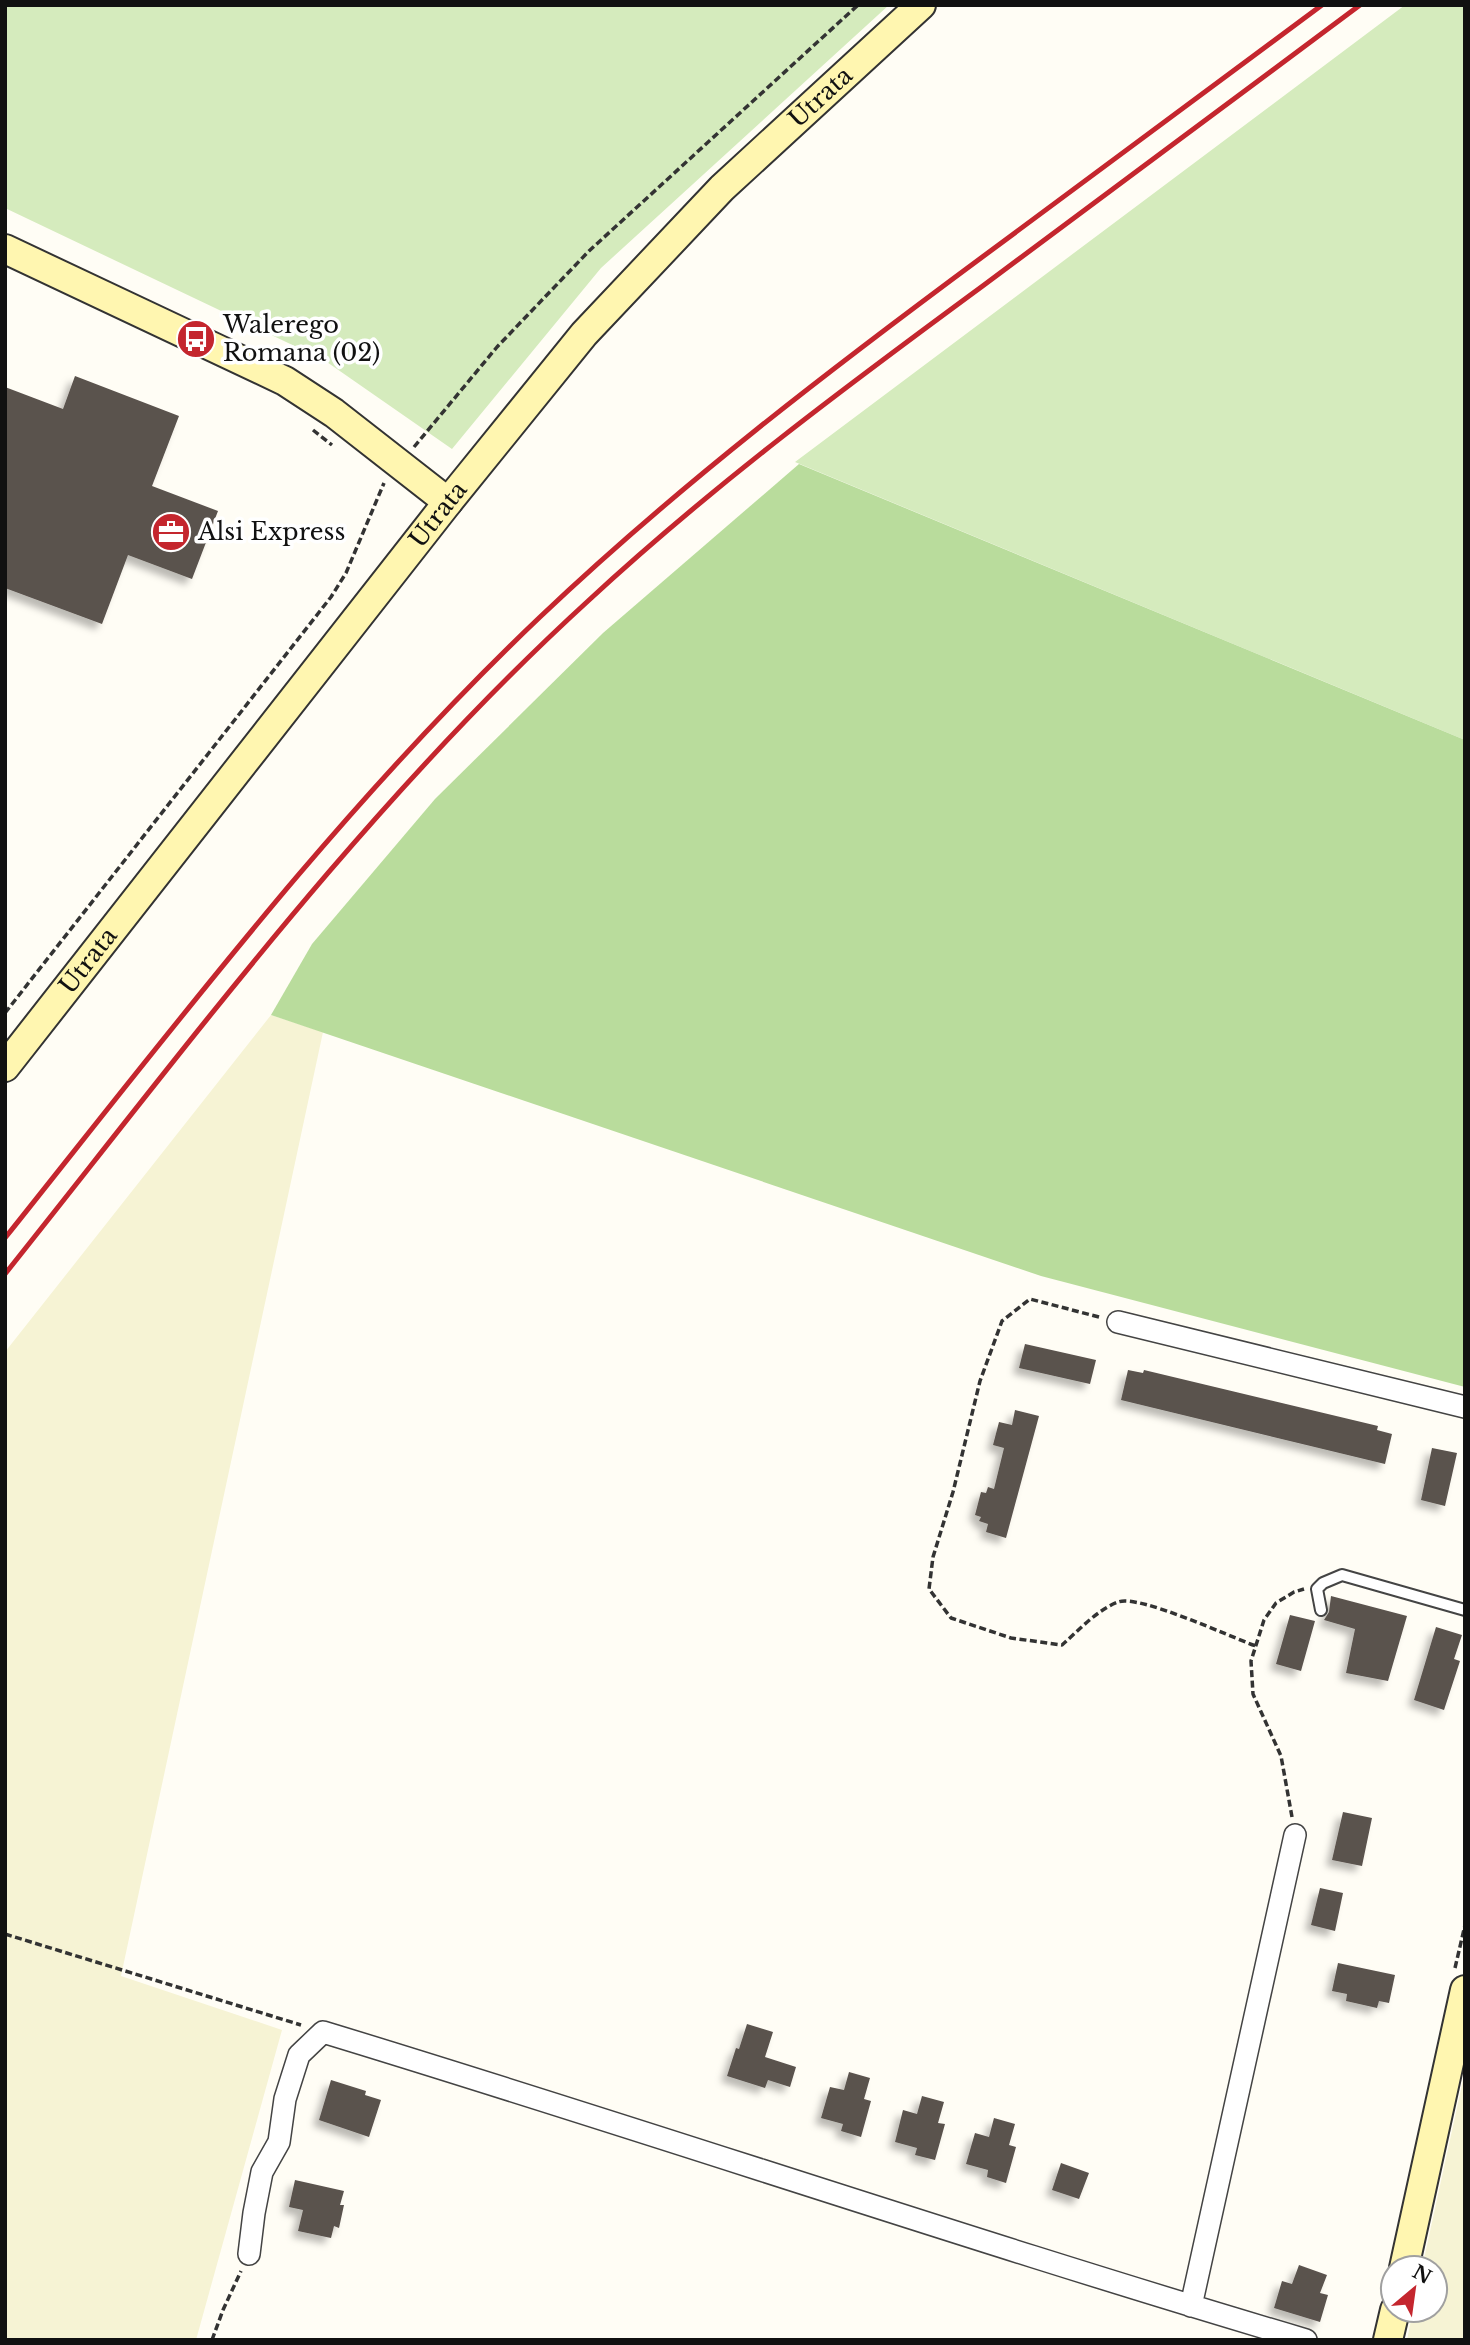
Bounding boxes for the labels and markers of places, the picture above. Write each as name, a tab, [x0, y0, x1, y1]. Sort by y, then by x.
place label: Walerego Romana (02)	[222, 310, 380, 367]
bus stop icon: Walerego Romana (02)	[175, 318, 217, 360]
office icon: Alsi Express	[150, 511, 192, 553]
place label: Alsi Express	[197, 517, 345, 546]

